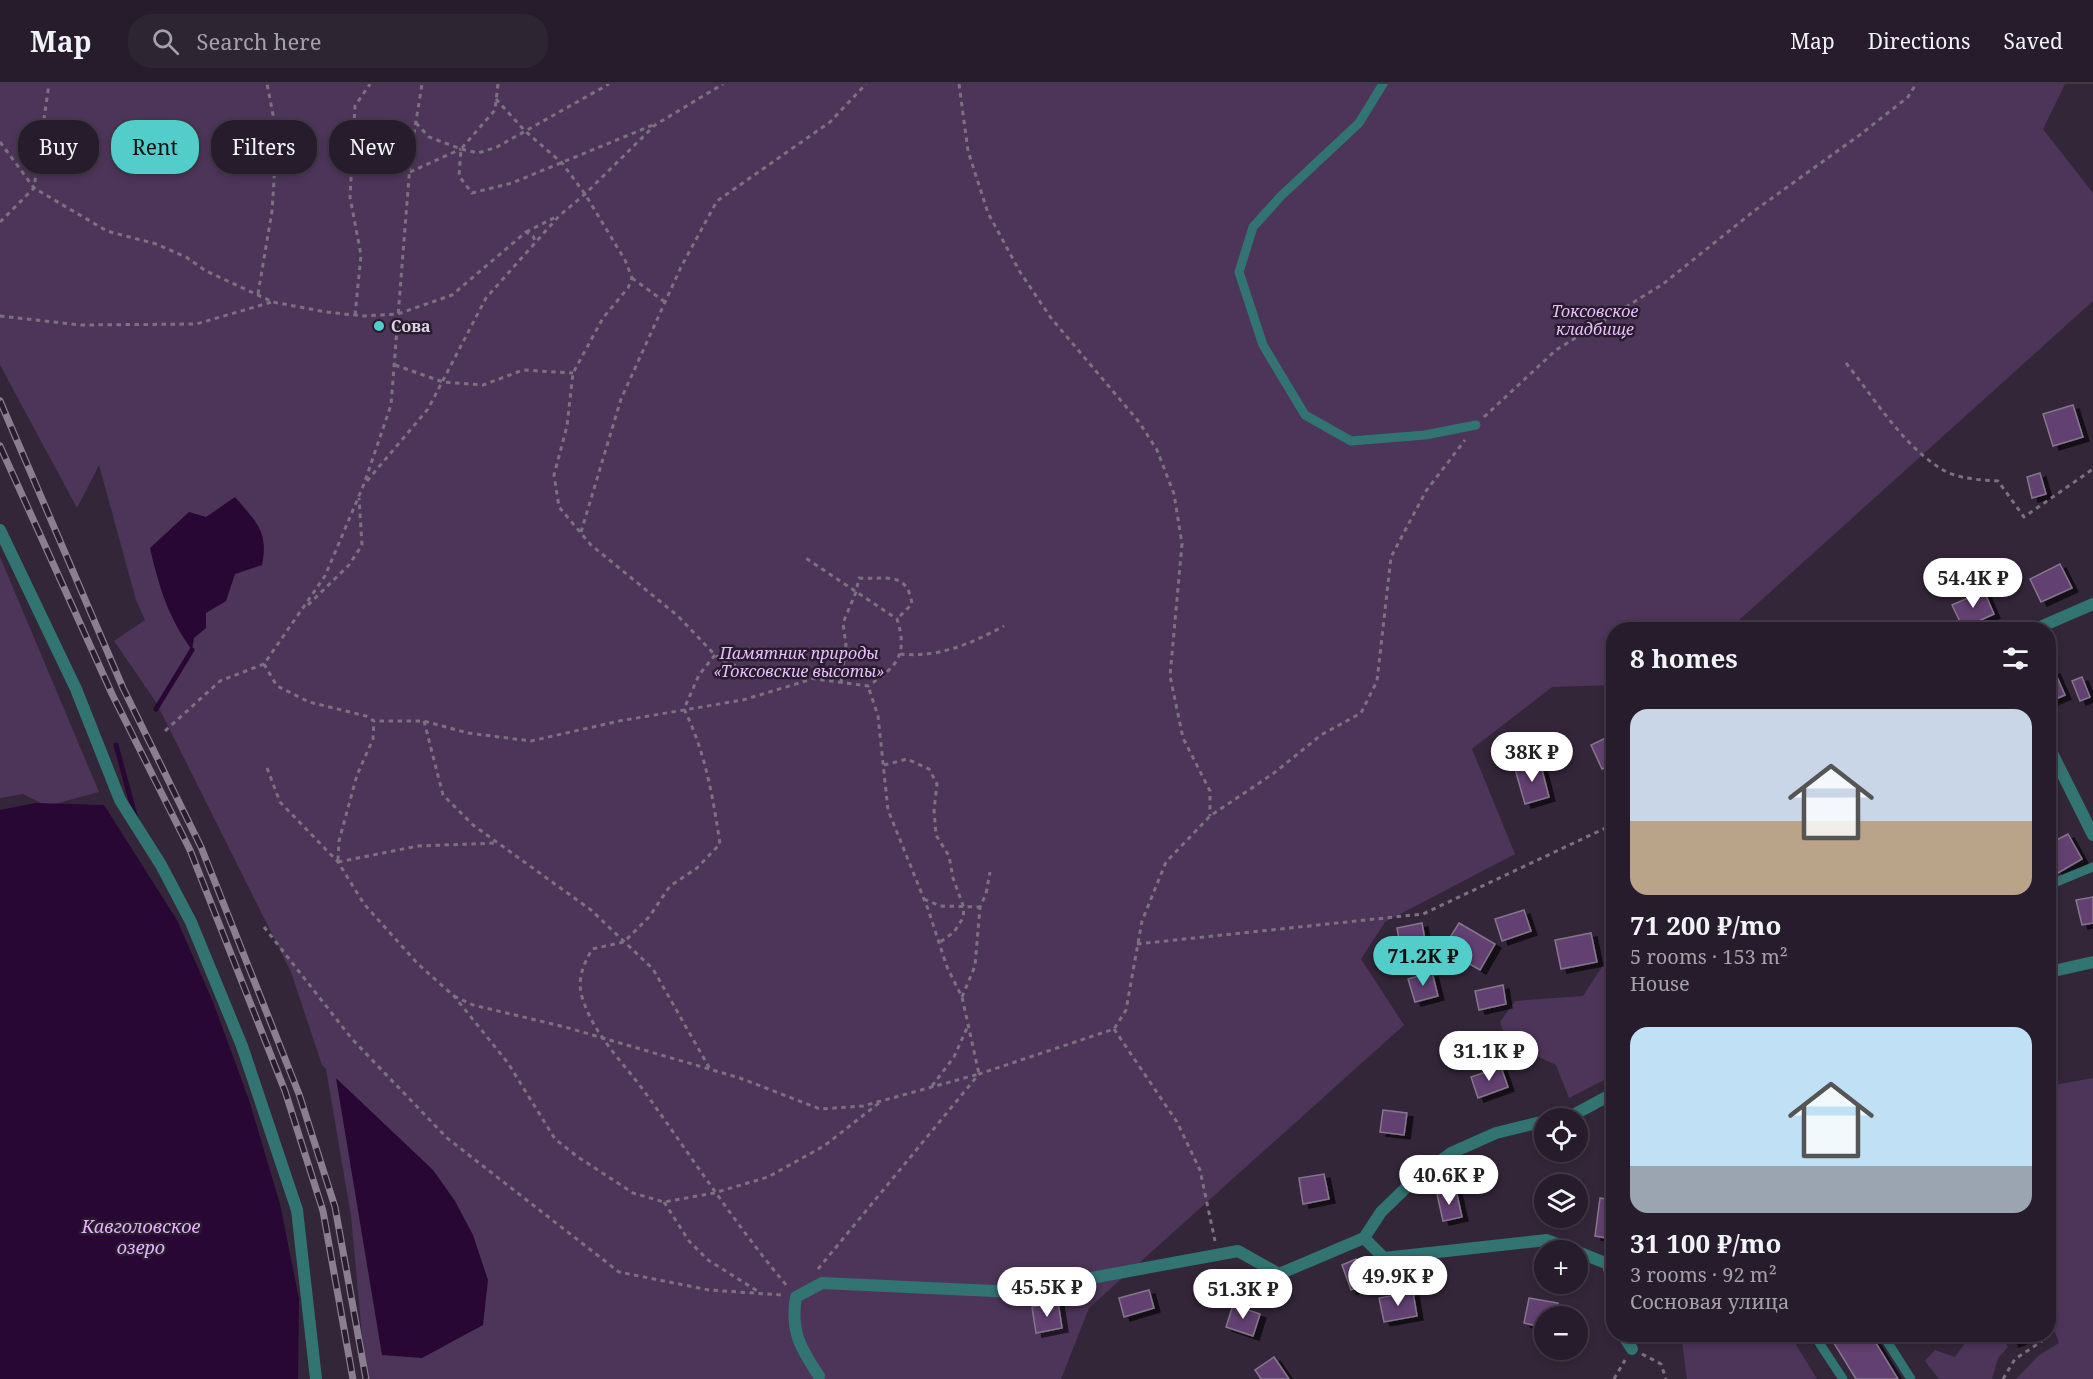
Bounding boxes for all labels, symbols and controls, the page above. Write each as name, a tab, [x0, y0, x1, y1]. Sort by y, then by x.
search box	[128, 14, 548, 68]
text: Map	[30, 22, 92, 60]
icon: search	[149, 25, 182, 58]
text: Search here	[197, 26, 321, 56]
text: Map	[1790, 27, 1835, 55]
text: Directions	[1868, 27, 1970, 55]
text: Saved	[2003, 27, 2063, 55]
chip: Buy	[18, 120, 99, 174]
chip: Rent	[111, 120, 199, 174]
chip: Filters	[211, 120, 317, 174]
chip: New	[329, 120, 416, 174]
park label: Токсовское кладбище	[1552, 300, 1639, 340]
place label: Сова	[391, 315, 430, 337]
marker: Сова	[372, 319, 386, 333]
pin: 54.4K ₽	[1918, 558, 2028, 609]
text: 54.4K ₽	[1937, 564, 2009, 591]
text: 8 homes	[1630, 640, 1738, 676]
park label: Памятник природы «Токсовские высоты»	[713, 642, 885, 682]
icon: filters	[1999, 642, 2032, 675]
pin: 38K ₽	[1490, 732, 1574, 783]
text: 38K ₽	[1505, 738, 1559, 765]
icon: home	[1777, 748, 1885, 856]
text: 71 200 ₽/mo	[1630, 907, 1781, 943]
pin: 71.2K ₽	[1368, 936, 1478, 987]
text: 71.2K ₽	[1387, 942, 1459, 969]
text: 5 rooms · 153 m²	[1630, 943, 1788, 970]
text: House	[1630, 970, 1690, 997]
pin: 31.1K ₽	[1434, 1031, 1544, 1082]
text: 31.1K ₽	[1453, 1037, 1525, 1064]
icon: home	[1777, 1066, 1885, 1174]
map controls	[1534, 1108, 1588, 1360]
button: locate	[1534, 1108, 1588, 1162]
pin: 40.6K ₽	[1394, 1155, 1504, 1206]
text: 40.6K ₽	[1413, 1161, 1485, 1188]
button: layers	[1534, 1174, 1588, 1228]
water label: Кавголовское озеро	[81, 1214, 201, 1259]
text: 31 100 ₽/mo	[1630, 1225, 1781, 1261]
button: +	[1534, 1240, 1588, 1294]
pin: 49.9K ₽	[1343, 1256, 1453, 1307]
text: 3 rooms · 92 m²	[1630, 1261, 1777, 1288]
text: 49.9K ₽	[1362, 1262, 1434, 1289]
pin: 45.5K ₽	[992, 1267, 1102, 1318]
pin: 51.3K ₽	[1188, 1269, 1298, 1320]
text: 45.5K ₽	[1011, 1273, 1083, 1300]
text: 51.3K ₽	[1207, 1275, 1279, 1302]
text: Сосновая улица	[1630, 1288, 1789, 1315]
button: −	[1534, 1306, 1588, 1360]

